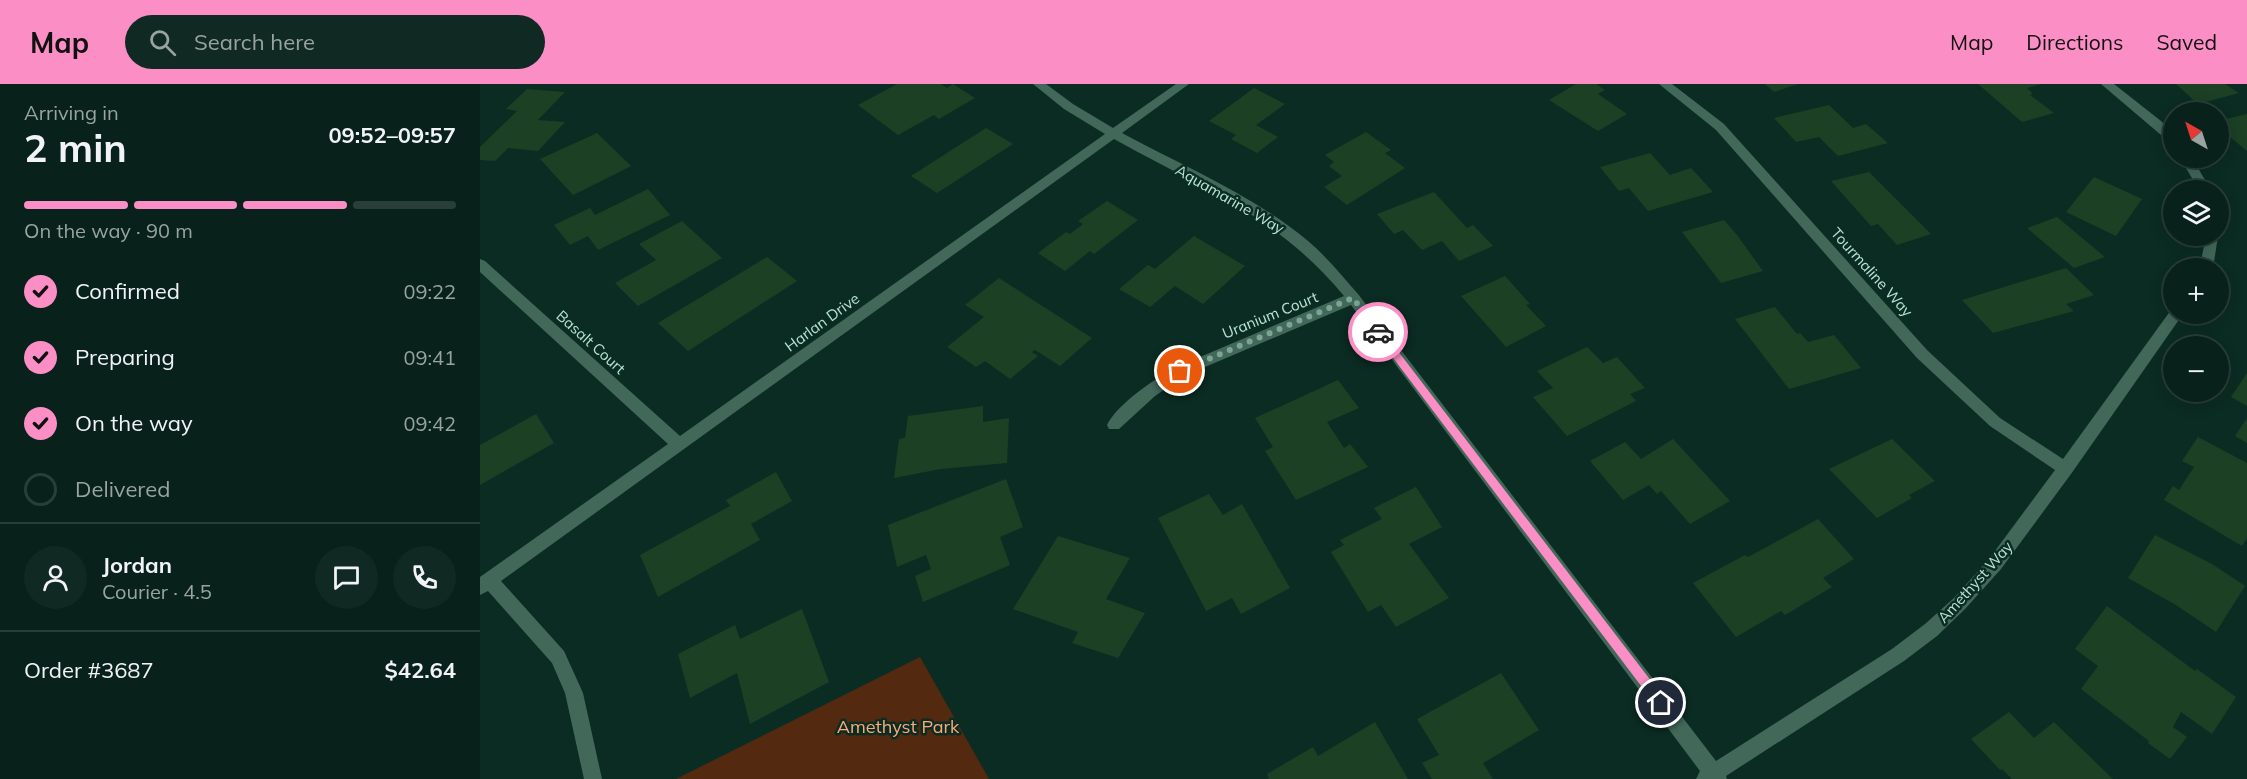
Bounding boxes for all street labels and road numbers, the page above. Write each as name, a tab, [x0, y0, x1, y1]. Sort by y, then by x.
street label: Aquamarine Way	[1172, 160, 1288, 238]
street label: Tourmaline Way	[1827, 223, 1917, 321]
street label: Uranium Court	[1219, 287, 1321, 343]
street label: Harlan Drive	[781, 289, 863, 355]
street label: Basalt Court	[553, 306, 629, 378]
street label: Amethyst Way	[1933, 537, 2017, 627]

